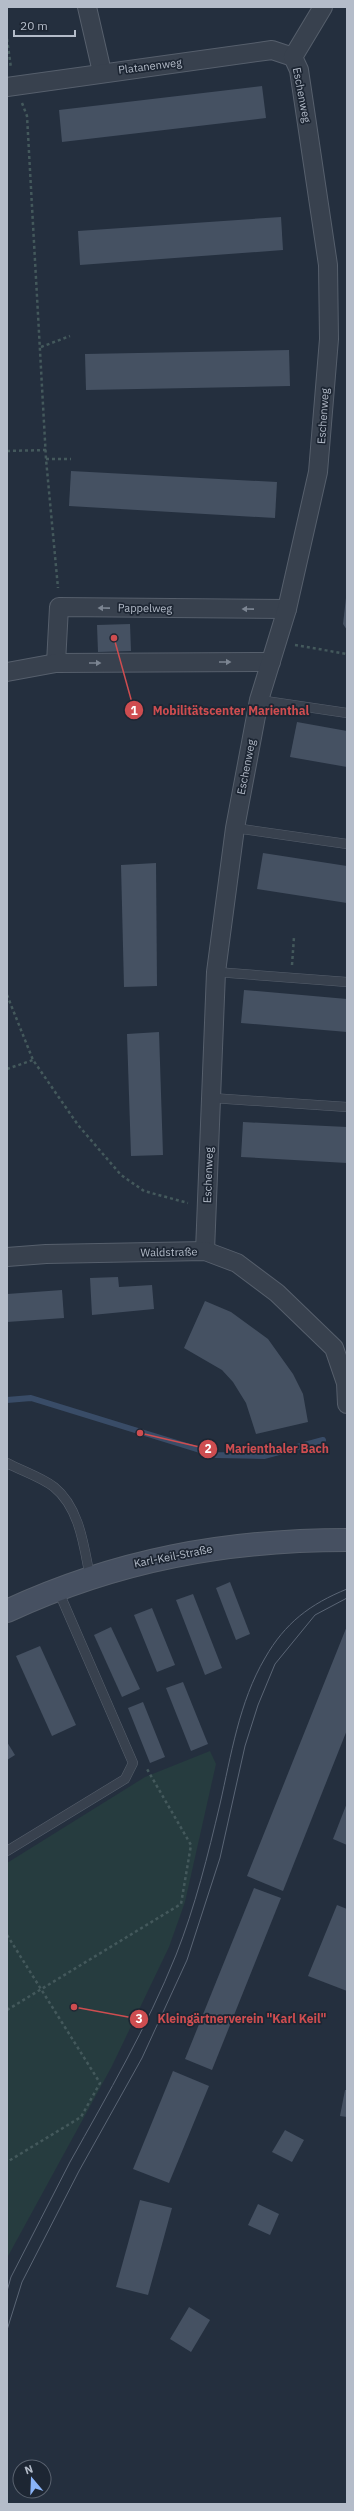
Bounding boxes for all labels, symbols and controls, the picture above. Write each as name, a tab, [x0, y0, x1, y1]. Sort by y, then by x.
scale bar	[14, 12, 75, 38]
text: 20 m	[20, 18, 48, 33]
street label: Platanenweg	[117, 55, 183, 77]
street label: Eschenweg	[290, 66, 314, 124]
street label: Eschenweg	[314, 387, 332, 444]
street label: Pappelweg	[118, 601, 173, 615]
one-way arrow	[97, 605, 110, 611]
one-way arrow	[241, 606, 254, 612]
one-way arrow	[219, 659, 232, 665]
one-way arrow	[89, 660, 102, 666]
callout: Mobilitätscenter Marienthal	[124, 698, 317, 722]
text: 1	[130, 703, 138, 718]
text: Mobilitätscenter Marienthal	[153, 703, 310, 718]
street label: Eschenweg	[234, 738, 258, 796]
street label: Eschenweg	[200, 1147, 216, 1203]
street label: Waldstraße	[140, 1245, 198, 1259]
callout: Marienthaler Bach	[198, 1437, 337, 1461]
text: 2	[204, 1441, 212, 1456]
text: Marienthaler Bach	[225, 1441, 329, 1456]
street label: Karl-Keil-Straße	[133, 1542, 213, 1570]
callout: Kleingärtnerverein "Karl Keil"	[129, 2007, 334, 2031]
text: 3	[135, 2011, 143, 2026]
text: Kleingärtnerverein "Karl Keil"	[157, 2011, 327, 2026]
north arrow	[12, 2459, 52, 2499]
text: N	[23, 2462, 35, 2477]

